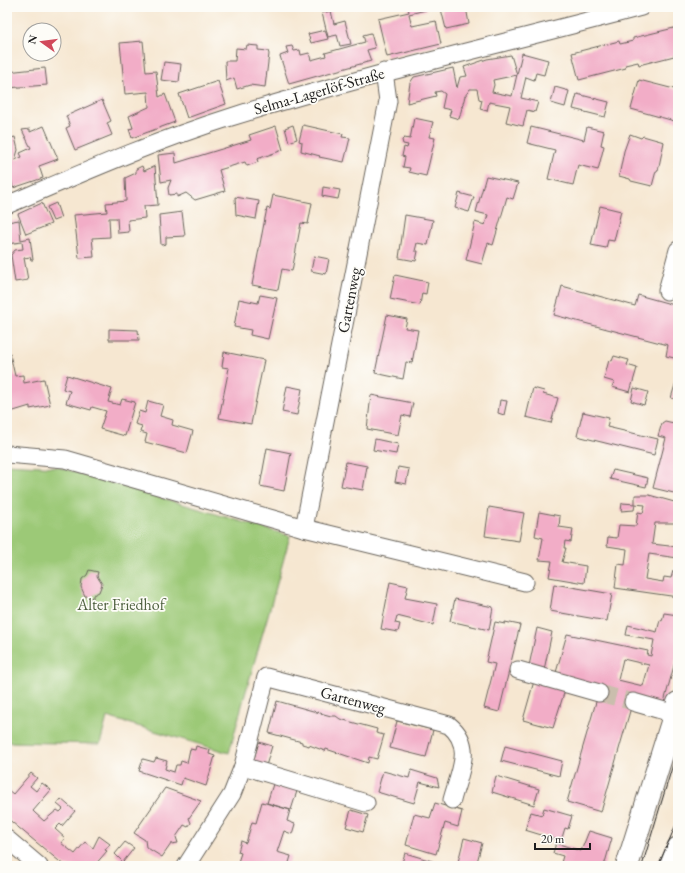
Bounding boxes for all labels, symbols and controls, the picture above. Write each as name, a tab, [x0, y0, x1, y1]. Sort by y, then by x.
north arrow	[22, 22, 62, 62]
text: N	[24, 33, 40, 46]
street label: Selma-Lagerlöf-Straße	[251, 62, 387, 120]
street label: Gartenweg	[332, 264, 366, 335]
park label: Alter Friedhof	[76, 594, 167, 615]
street label: Gartenweg	[318, 681, 389, 719]
scale bar	[535, 825, 590, 851]
text: 20 m	[541, 831, 565, 847]

